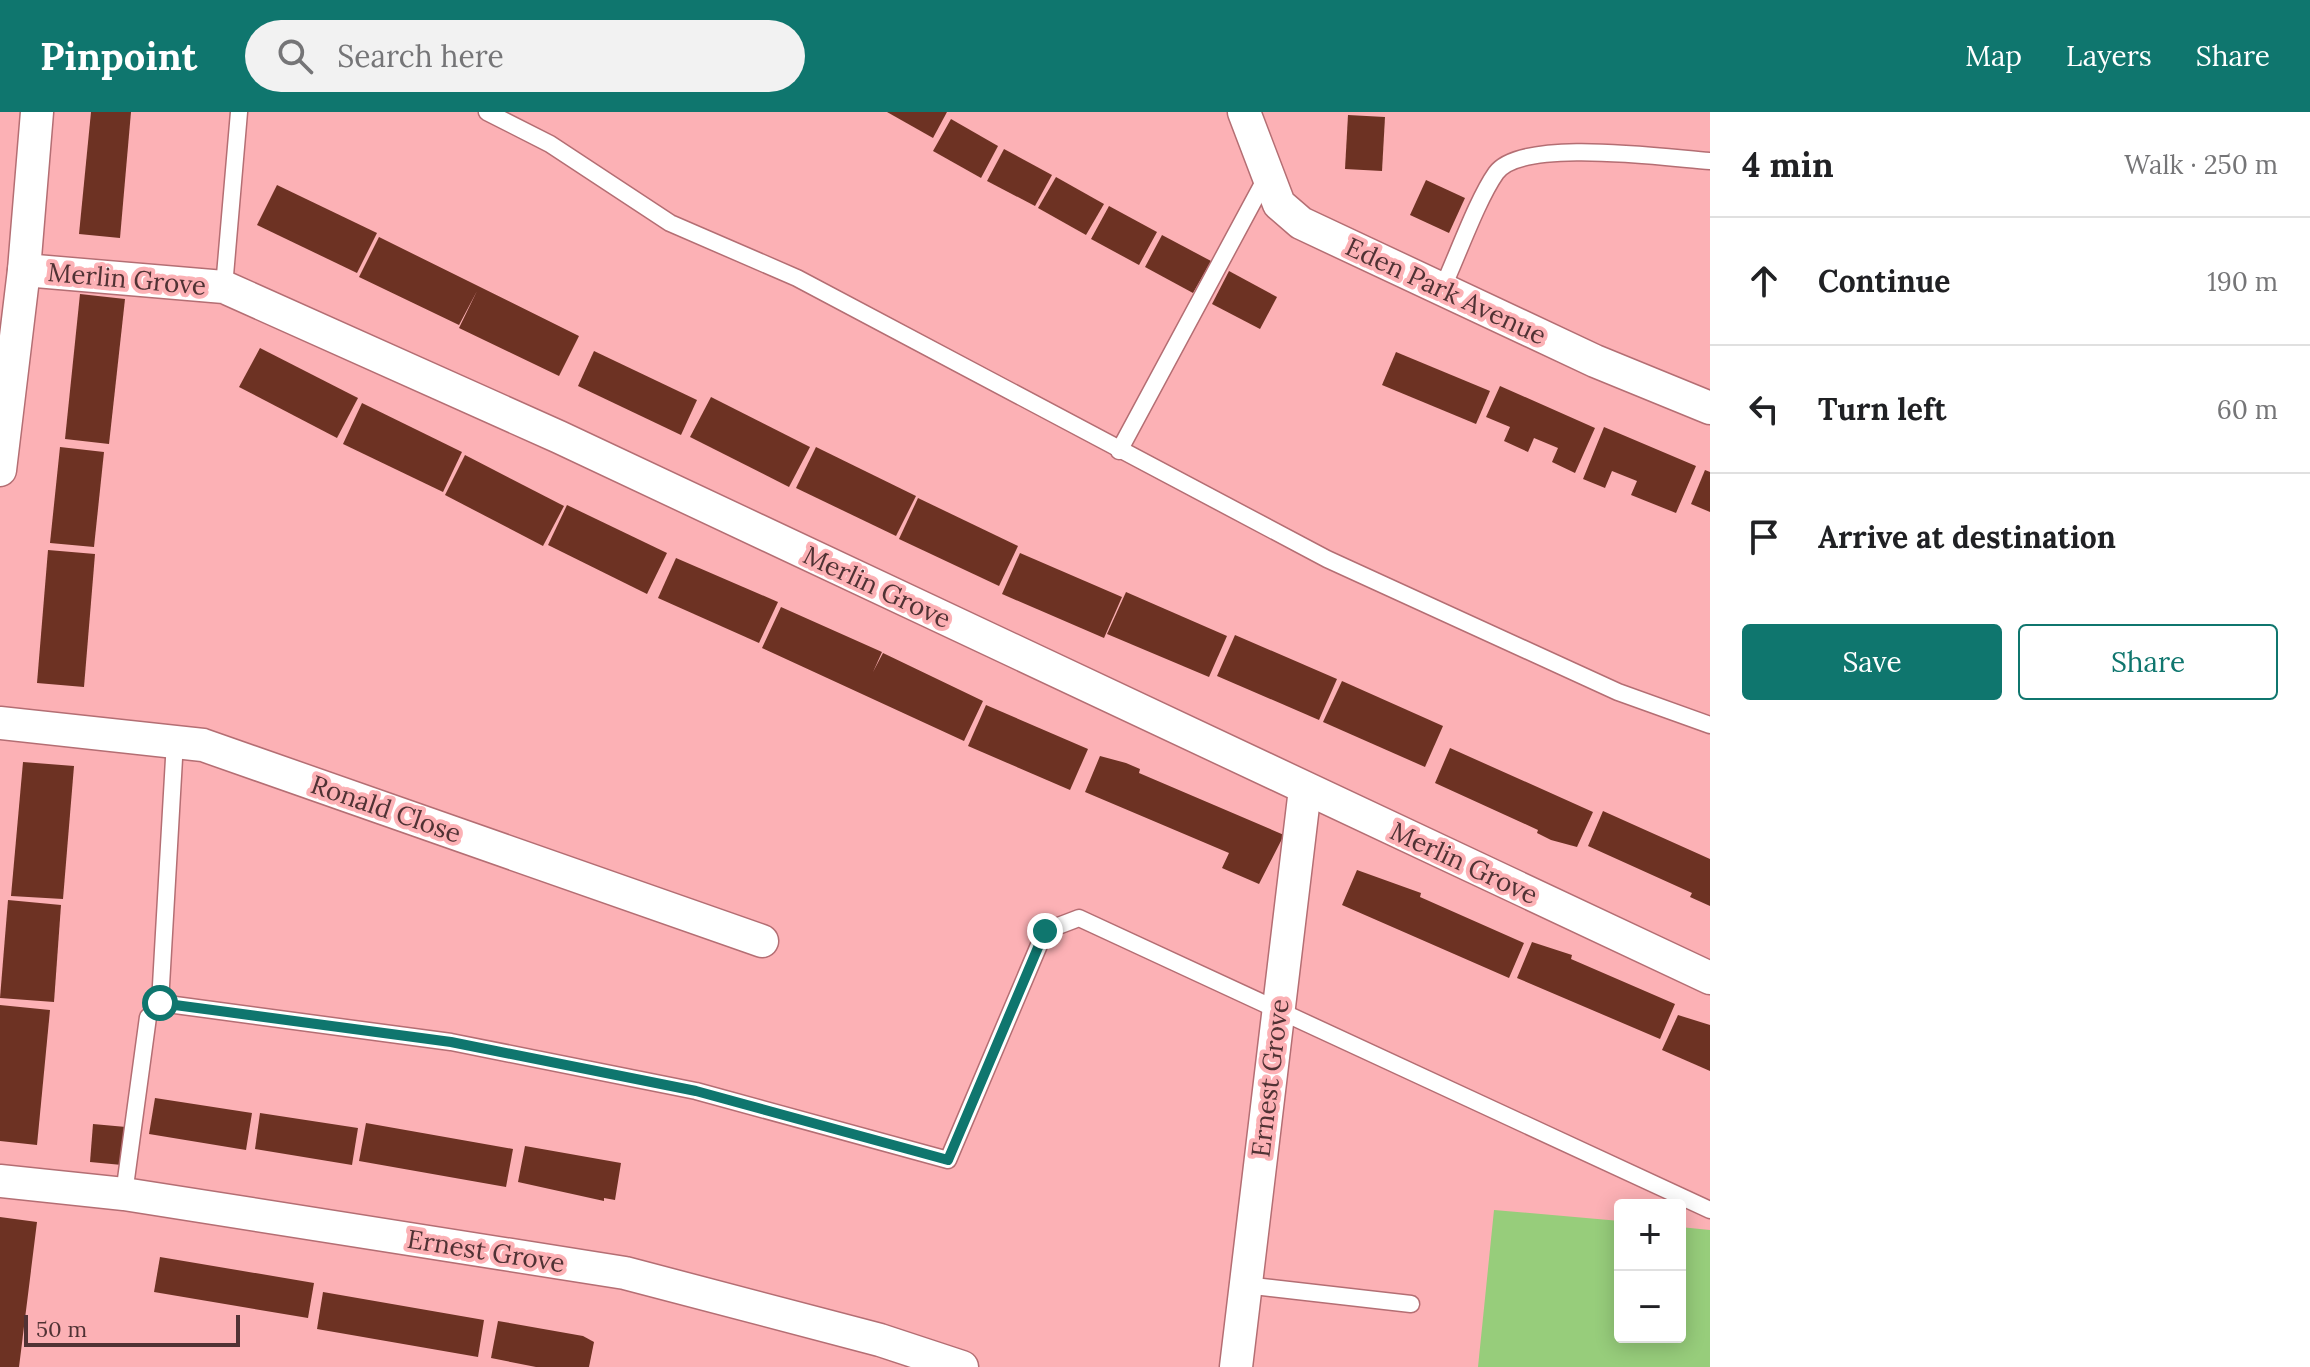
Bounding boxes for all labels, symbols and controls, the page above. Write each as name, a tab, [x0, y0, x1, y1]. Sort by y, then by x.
search box	[245, 20, 805, 92]
text: Pinpoint	[40, 32, 197, 80]
icon: search	[273, 34, 317, 78]
text: Search here	[337, 37, 504, 75]
text: Map	[1965, 38, 2022, 74]
text: Layers	[2066, 38, 2152, 74]
text: Share	[2196, 38, 2270, 74]
text: 4 min	[1742, 143, 1834, 186]
text: Walk · 250 m	[2124, 148, 2278, 181]
street label: Eden Park Avenue	[1341, 230, 1552, 351]
street label: Merlin Grove	[46, 255, 208, 302]
icon: ahead	[1742, 259, 1786, 303]
text: Continue	[1818, 262, 1950, 300]
text: 190 m	[2207, 265, 2278, 298]
icon: left	[1742, 387, 1786, 431]
text: Turn left	[1818, 390, 1946, 428]
text: 60 m	[2217, 393, 2278, 426]
icon: arrive	[1742, 515, 1786, 559]
text: Arrive at destination	[1818, 518, 2116, 556]
street label: Merlin Grove	[798, 538, 956, 635]
button: Save	[1742, 624, 2002, 700]
button: Share	[2018, 624, 2278, 700]
street label: Ronald Close	[307, 767, 466, 850]
street label: Merlin Grove	[1385, 814, 1543, 911]
route end	[1027, 913, 1063, 949]
route start	[142, 985, 178, 1021]
street label: Ernest Grove	[1243, 997, 1296, 1159]
map controls	[1614, 1199, 1686, 1343]
button: +	[1614, 1199, 1686, 1271]
street label: Ernest Grove	[405, 1222, 567, 1279]
button: −	[1614, 1271, 1686, 1343]
scale bar	[24, 1311, 240, 1347]
text: 50 m	[36, 1315, 87, 1343]

